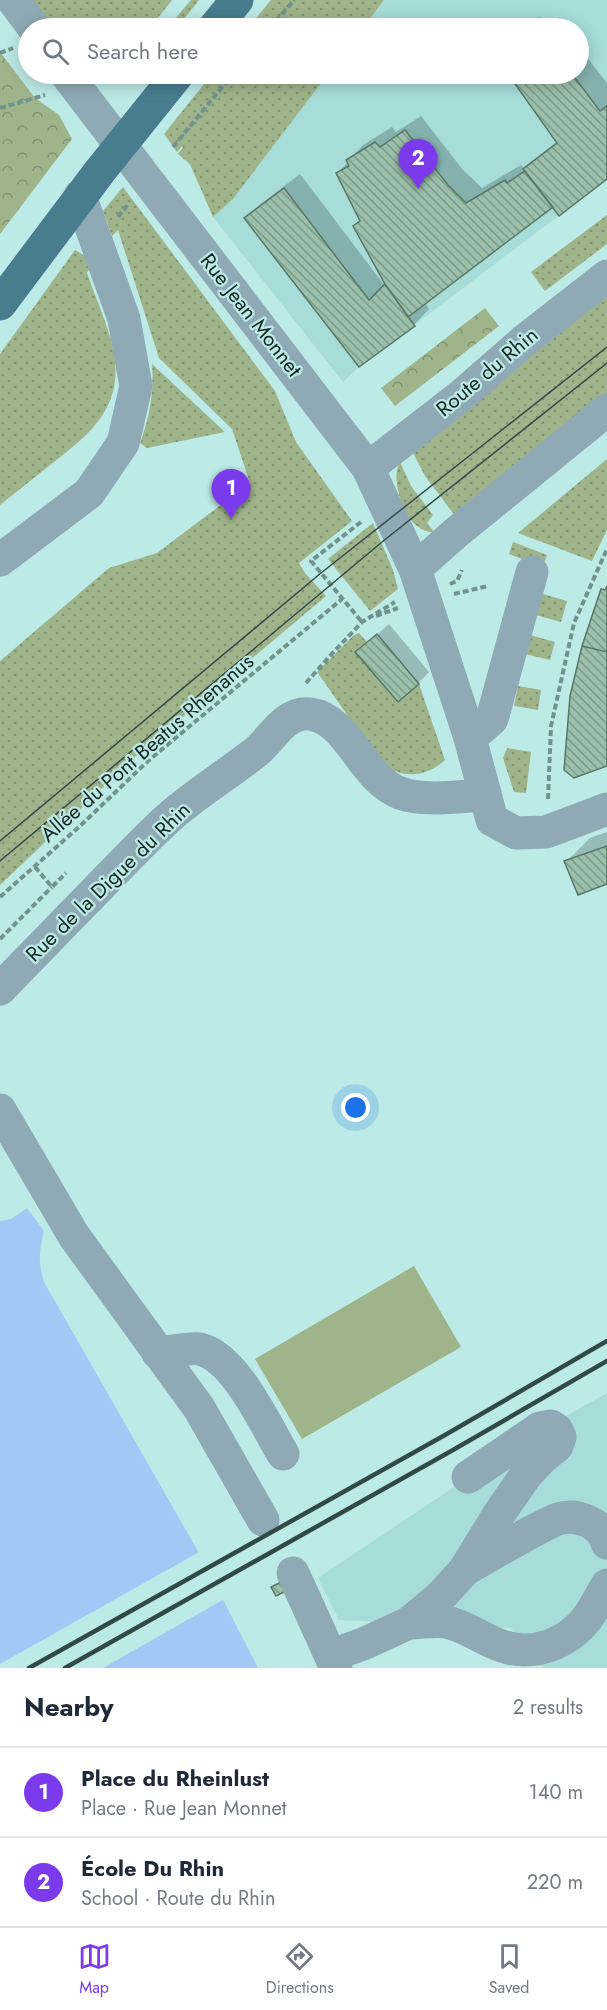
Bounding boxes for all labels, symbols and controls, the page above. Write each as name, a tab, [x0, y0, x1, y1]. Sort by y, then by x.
search box	[18, 18, 589, 84]
icon: search	[39, 35, 72, 68]
text: Search here	[87, 35, 198, 67]
pin: 2	[398, 140, 438, 189]
street label: Rue Jean Monnet	[193, 247, 309, 383]
street label: Route du Rhin	[429, 320, 545, 424]
pin: 1	[212, 470, 250, 519]
street label: Allée du Pont Beatus Rhenanus	[34, 647, 260, 849]
street label: Rue de la Digue du Rhin	[19, 795, 197, 969]
your location	[341, 1093, 370, 1122]
text: Nearby	[24, 1688, 113, 1726]
text: 2 results	[513, 1693, 583, 1722]
text: Place du Rheinlust	[81, 1762, 269, 1794]
text: 1	[38, 1778, 49, 1807]
text: 140 m	[529, 1778, 583, 1807]
text: Place · Rue Jean Monnet	[81, 1794, 286, 1823]
text: École Du Rhin	[81, 1852, 224, 1884]
text: 2	[37, 1868, 50, 1897]
text: 220 m	[527, 1868, 583, 1897]
text: School · Route du Rhin	[81, 1884, 275, 1913]
tab: Map	[78, 1940, 111, 1999]
tab: Directions	[266, 1940, 334, 1999]
tab: Saved	[489, 1940, 529, 1999]

